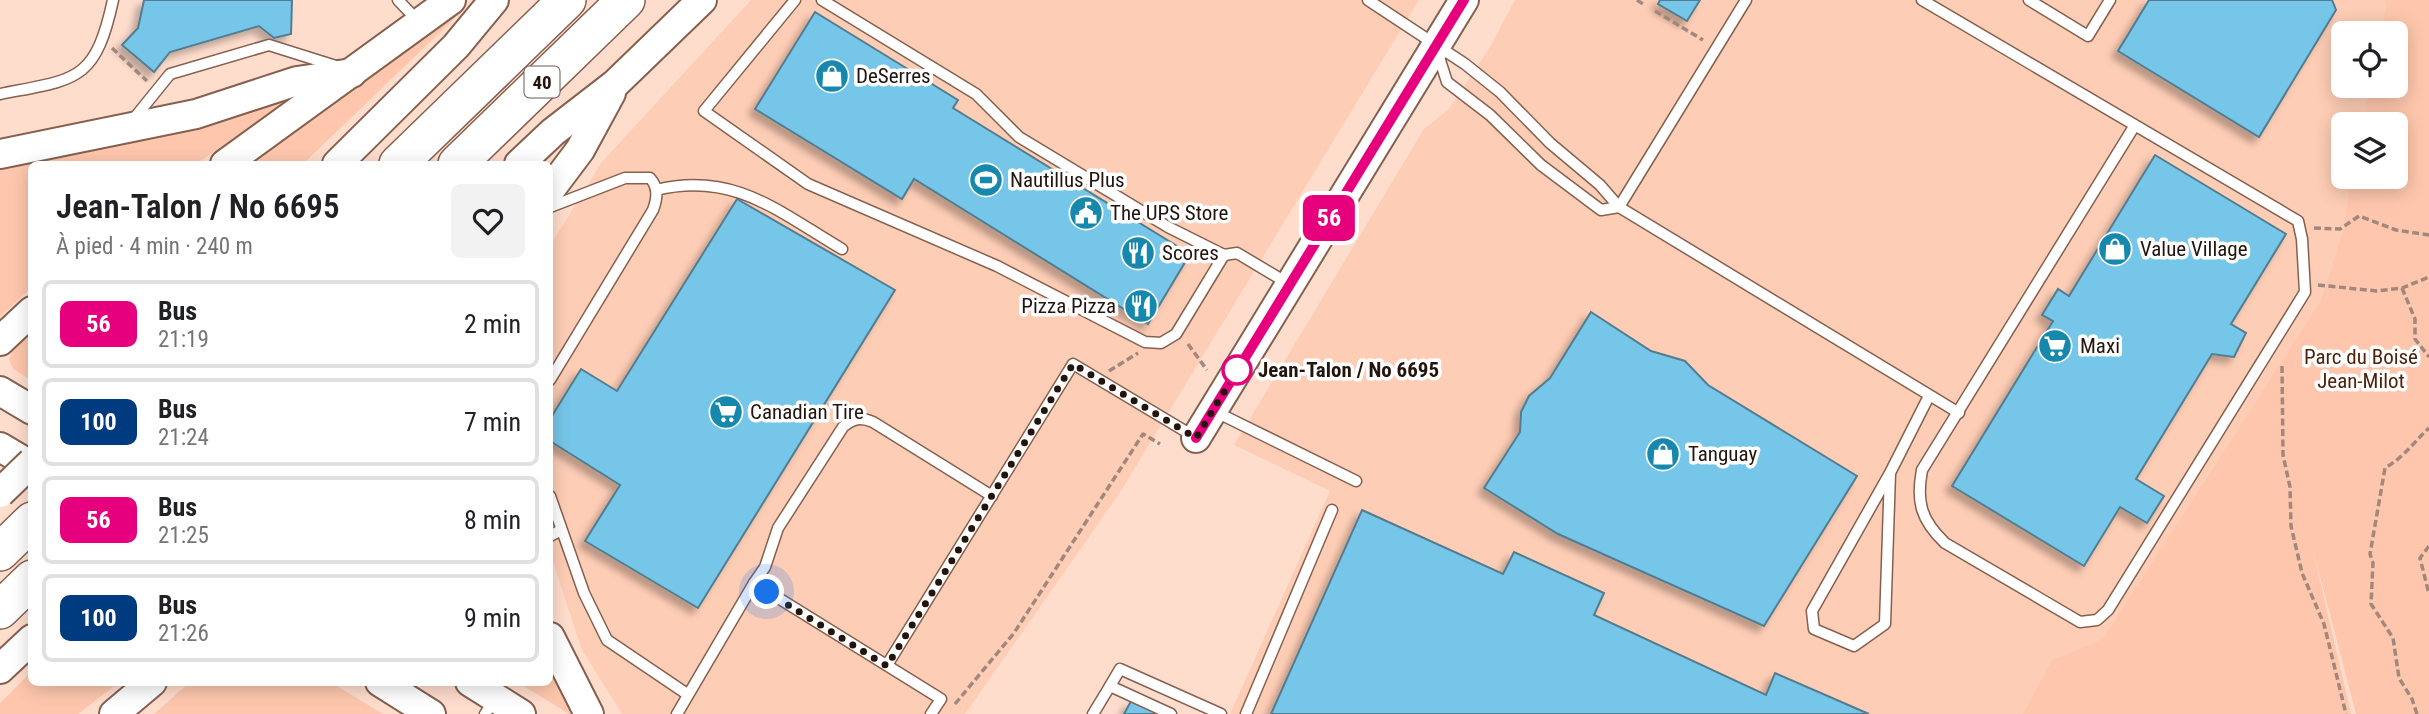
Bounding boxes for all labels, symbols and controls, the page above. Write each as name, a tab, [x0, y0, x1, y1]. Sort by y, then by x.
map controls	[2331, 21, 2408, 189]
button: locate	[2331, 21, 2408, 98]
shop icon: DeSerres	[813, 57, 851, 95]
place label: DeSerres	[856, 64, 931, 88]
road number: 40	[524, 66, 560, 97]
button: layers	[2331, 112, 2408, 189]
sports icon: Nautillus Plus	[967, 161, 1005, 199]
place label: Nautillus Plus	[1010, 168, 1125, 192]
button: heart	[451, 184, 525, 258]
text: Jean-Talon / No 6695	[56, 187, 340, 226]
public building icon: The UPS Store	[1067, 194, 1105, 232]
line badge: 56	[1298, 195, 1360, 241]
place label: The UPS Store	[1110, 201, 1229, 225]
text: 56	[1317, 204, 1341, 232]
shop icon: Value Village	[2096, 230, 2134, 268]
text: À pied · 4 min · 240 m	[56, 233, 253, 260]
restaurant icon: Scores	[1119, 234, 1157, 272]
place label: Value Village	[2140, 237, 2248, 261]
place label: Scores	[1162, 241, 1219, 265]
restaurant icon: Pizza Pizza	[1122, 287, 1160, 325]
place label: Pizza Pizza	[1021, 294, 1116, 318]
text: Bus	[158, 296, 197, 326]
text: 2 min	[464, 309, 521, 339]
text: 56	[86, 310, 111, 338]
text: 21:19	[158, 326, 209, 353]
supermarket icon: Maxi	[2036, 327, 2074, 365]
place label: Maxi	[2080, 334, 2120, 358]
park label: Parc du Boisé Jean-Milot	[2304, 345, 2418, 393]
marker: Jean-Talon / No 6695	[1222, 355, 1252, 385]
place label: Jean-Talon / No 6695	[1258, 358, 1439, 382]
supermarket icon: Canadian Tire	[707, 393, 745, 431]
text: Bus	[158, 394, 197, 424]
place label: Canadian Tire	[750, 400, 864, 424]
text: 7 min	[464, 407, 521, 437]
text: 100	[80, 408, 117, 436]
text: 21:24	[158, 424, 209, 451]
shop icon: Tanguay	[1644, 435, 1682, 473]
place label: Tanguay	[1688, 442, 1757, 466]
text: Bus	[158, 492, 197, 522]
text: 8 min	[464, 505, 521, 535]
text: 56	[86, 506, 111, 534]
text: 21:25	[158, 522, 209, 549]
your location	[749, 574, 784, 609]
text: Bus	[158, 590, 197, 620]
text: 9 min	[464, 603, 521, 633]
text: 100	[80, 604, 117, 632]
text: 21:26	[158, 620, 209, 647]

